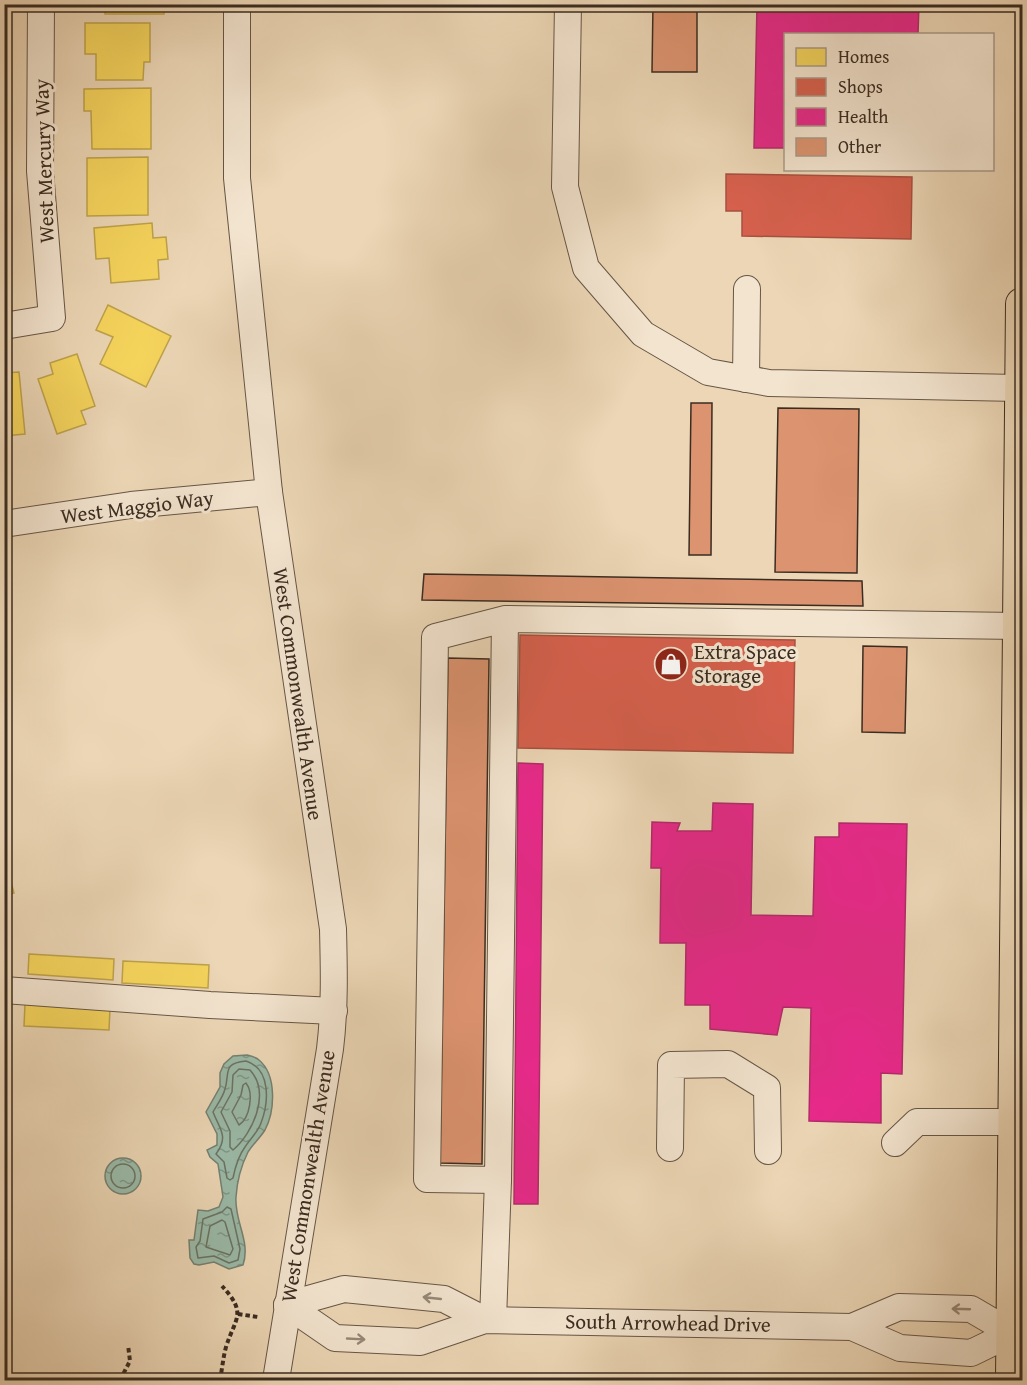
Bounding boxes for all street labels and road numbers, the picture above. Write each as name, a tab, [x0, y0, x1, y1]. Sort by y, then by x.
street label: West Mercury Way	[25, 78, 62, 244]
street label: West Maggio Way	[59, 482, 216, 531]
street label: West Commonwealth Avenue	[265, 566, 332, 822]
street label: West Commonwealth Avenue	[272, 1048, 343, 1304]
street label: South Arrowhead Drive	[565, 1305, 771, 1340]

